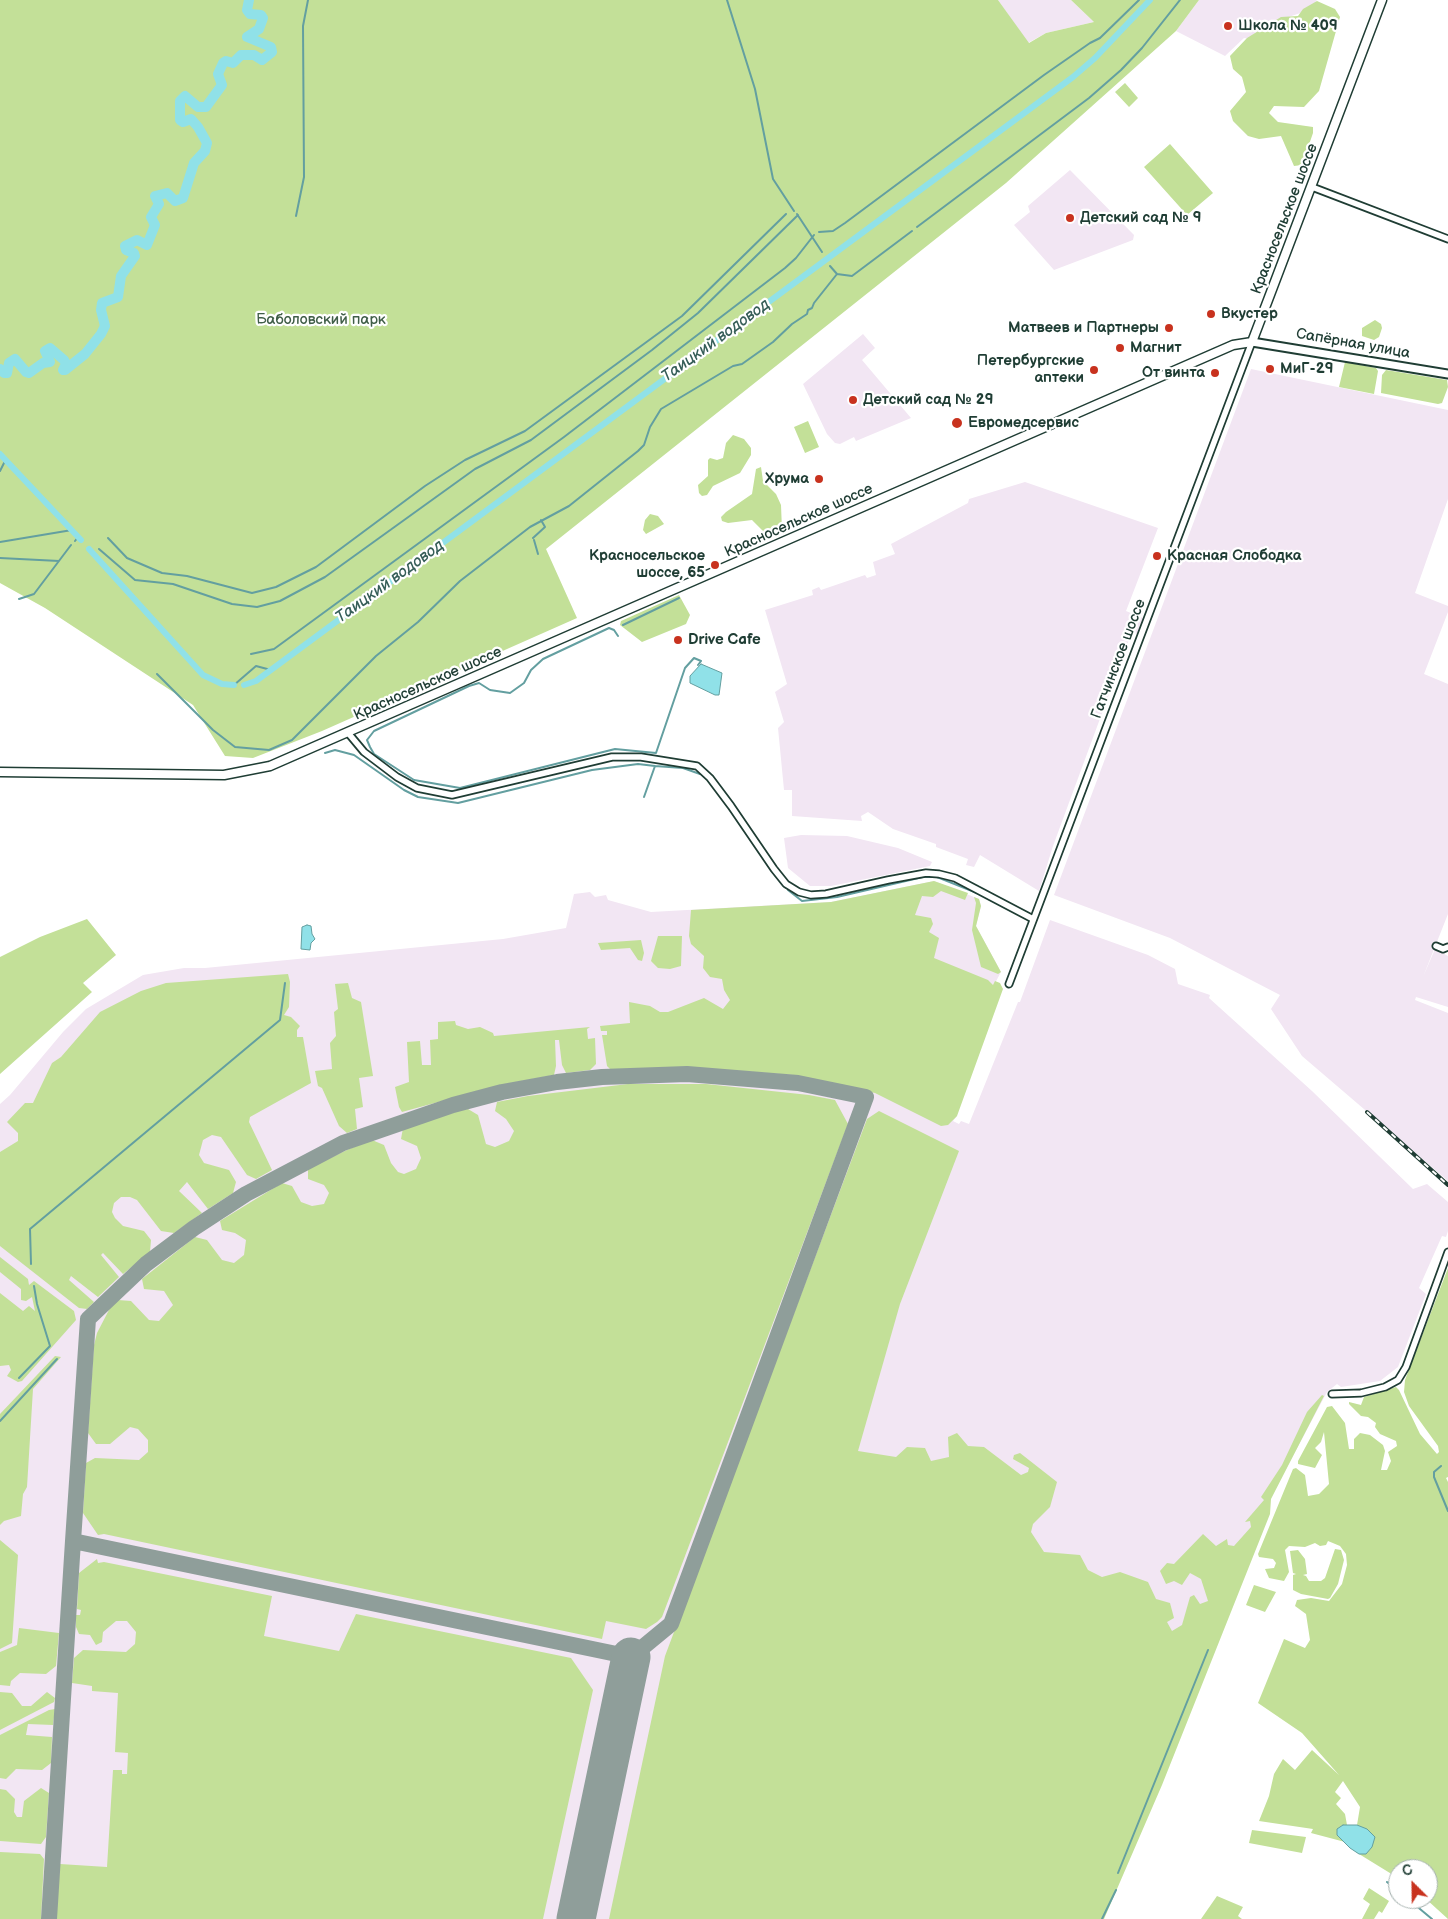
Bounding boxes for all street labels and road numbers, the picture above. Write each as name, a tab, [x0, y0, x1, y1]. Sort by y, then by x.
street label: Красносельское шоссе	[1248, 141, 1322, 297]
street label: Сапёрная улица	[1294, 325, 1412, 363]
street label: Красносельское шоссе	[722, 480, 876, 562]
street label: Гатчинское шоссе	[1088, 597, 1150, 721]
street label: Красносельское шоссе	[351, 643, 505, 725]

